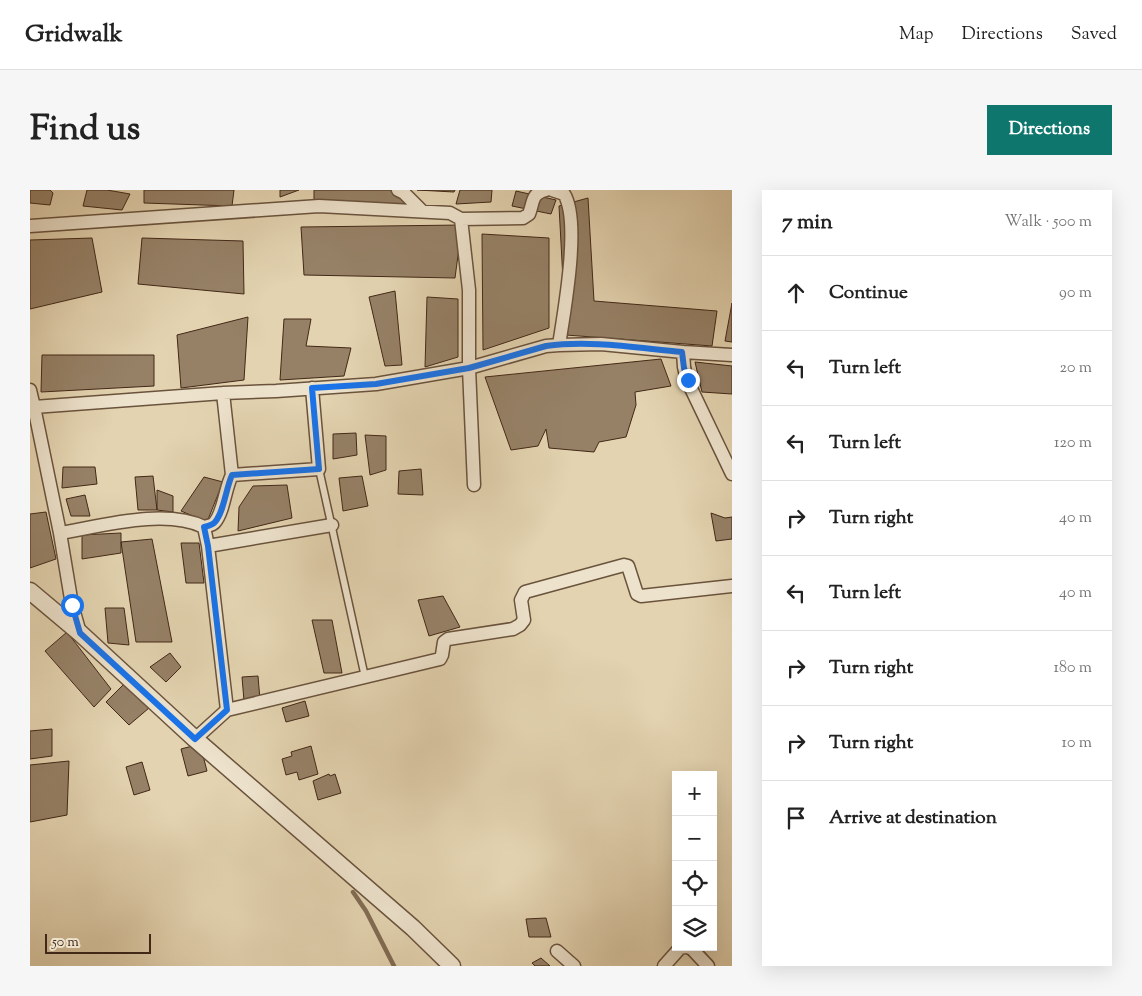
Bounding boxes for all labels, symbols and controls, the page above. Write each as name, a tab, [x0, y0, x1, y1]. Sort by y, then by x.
text: Gridwalk	[25, 18, 123, 52]
text: Map	[899, 22, 934, 48]
text: Directions	[962, 22, 1043, 48]
text: Saved	[1071, 22, 1117, 48]
text: Find us	[30, 105, 140, 156]
button: Directions	[987, 105, 1112, 155]
text: 7 min	[782, 208, 833, 238]
text: Walk · 500 m	[1005, 211, 1092, 234]
icon: ahead	[782, 279, 810, 307]
text: Continue	[829, 280, 908, 307]
text: 90 m	[1059, 282, 1092, 305]
icon: left	[782, 354, 810, 382]
text: Turn left	[829, 355, 901, 382]
text: 20 m	[1059, 357, 1092, 380]
route end	[677, 369, 700, 392]
icon: left	[782, 429, 810, 457]
text: Turn left	[829, 430, 901, 457]
text: 120 m	[1054, 432, 1092, 455]
icon: right	[782, 504, 810, 532]
text: Turn right	[829, 505, 913, 532]
text: 40 m	[1059, 507, 1092, 530]
icon: left	[782, 579, 810, 607]
text: Turn left	[829, 580, 901, 607]
text: 40 m	[1059, 582, 1092, 605]
route start	[61, 594, 84, 617]
icon: right	[782, 654, 810, 682]
text: Turn right	[829, 655, 913, 682]
text: 180 m	[1053, 657, 1092, 680]
icon: right	[782, 729, 810, 757]
text: Turn right	[829, 730, 913, 757]
text: 10 m	[1062, 732, 1092, 755]
map controls	[672, 771, 717, 951]
button: +	[672, 771, 717, 816]
icon: arrive	[782, 804, 810, 832]
text: Arrive at destination	[829, 805, 997, 832]
button: −	[672, 816, 717, 861]
button: locate	[672, 861, 717, 906]
button: layers	[672, 906, 717, 951]
scale bar	[45, 931, 151, 954]
text: 50 m	[52, 933, 79, 953]

